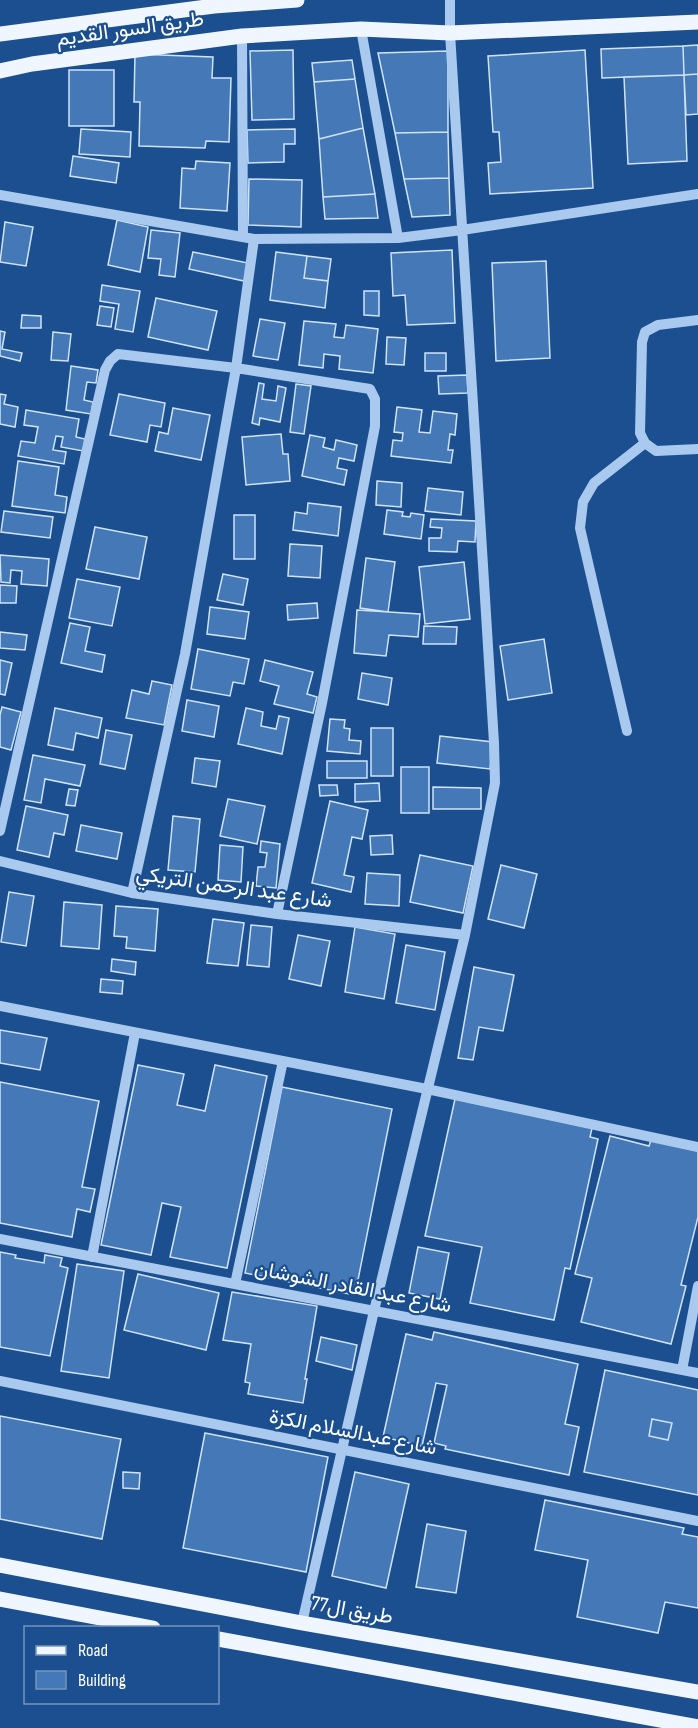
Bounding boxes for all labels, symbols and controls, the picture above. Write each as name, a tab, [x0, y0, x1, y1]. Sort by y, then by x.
street label: طريق السور القديم	[55, 6, 206, 53]
street label: شارع عبد الرحمن التريكي	[134, 861, 334, 917]
street label: شارع عبد القادر الشوشان	[252, 1256, 454, 1319]
street label: شارع عبدالسلام الكزة	[267, 1404, 439, 1461]
street label: طريق ال77	[309, 1590, 395, 1630]
legend	[24, 1626, 219, 1704]
text: Road	[78, 1640, 108, 1661]
text: Building	[78, 1670, 126, 1691]

